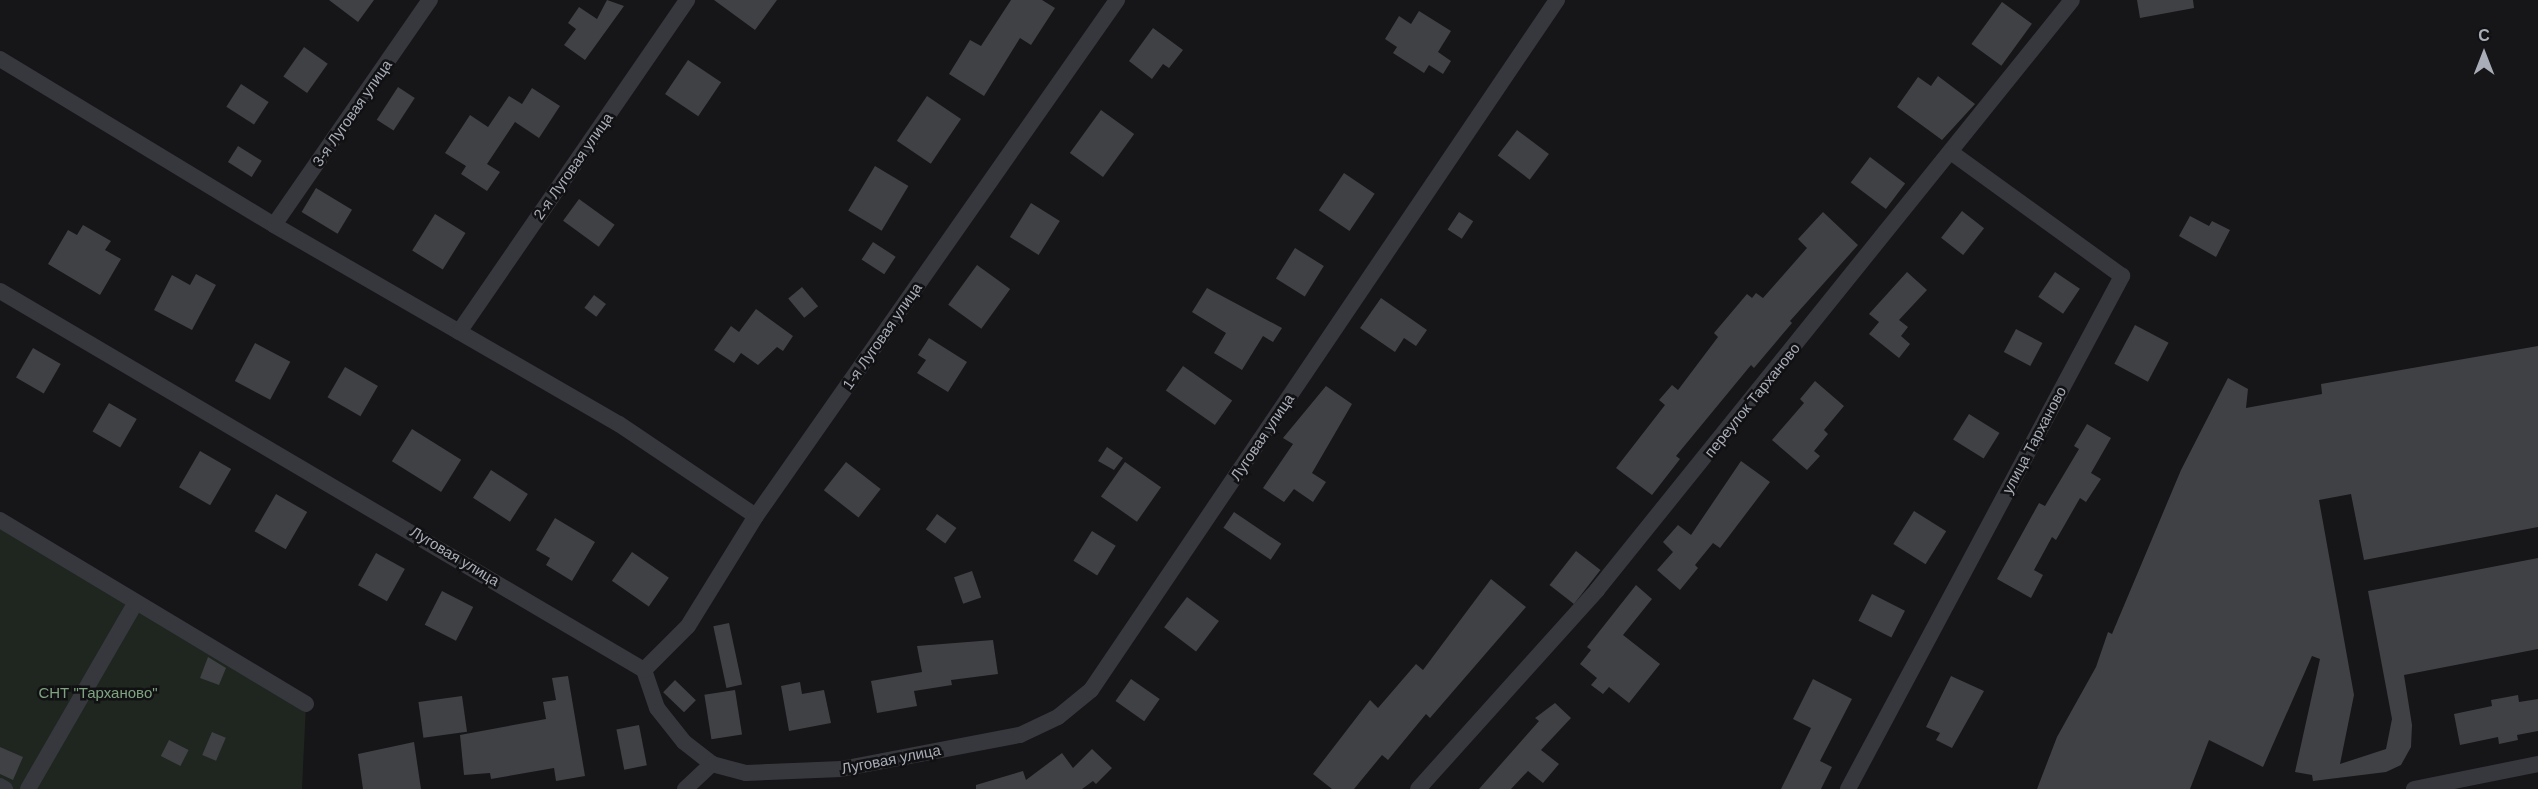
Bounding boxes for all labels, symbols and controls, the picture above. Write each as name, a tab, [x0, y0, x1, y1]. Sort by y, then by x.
north arrow	[2454, 24, 2514, 84]
text: С	[2478, 27, 2490, 44]
street label: 3-я Луговая улица	[308, 56, 396, 170]
street label: 2-я Луговая улица	[529, 109, 617, 223]
street label: 1-я Луговая улица	[838, 279, 926, 393]
street label: переулок Тарханово	[1700, 339, 1804, 461]
street label: улица Тарханово	[1998, 383, 2070, 497]
street label: Луговая улица	[1226, 390, 1298, 484]
street label: Луговая улица	[407, 522, 503, 590]
park label: СНТ "Тарханово"	[38, 684, 158, 702]
street label: Луговая улица	[840, 741, 942, 777]

